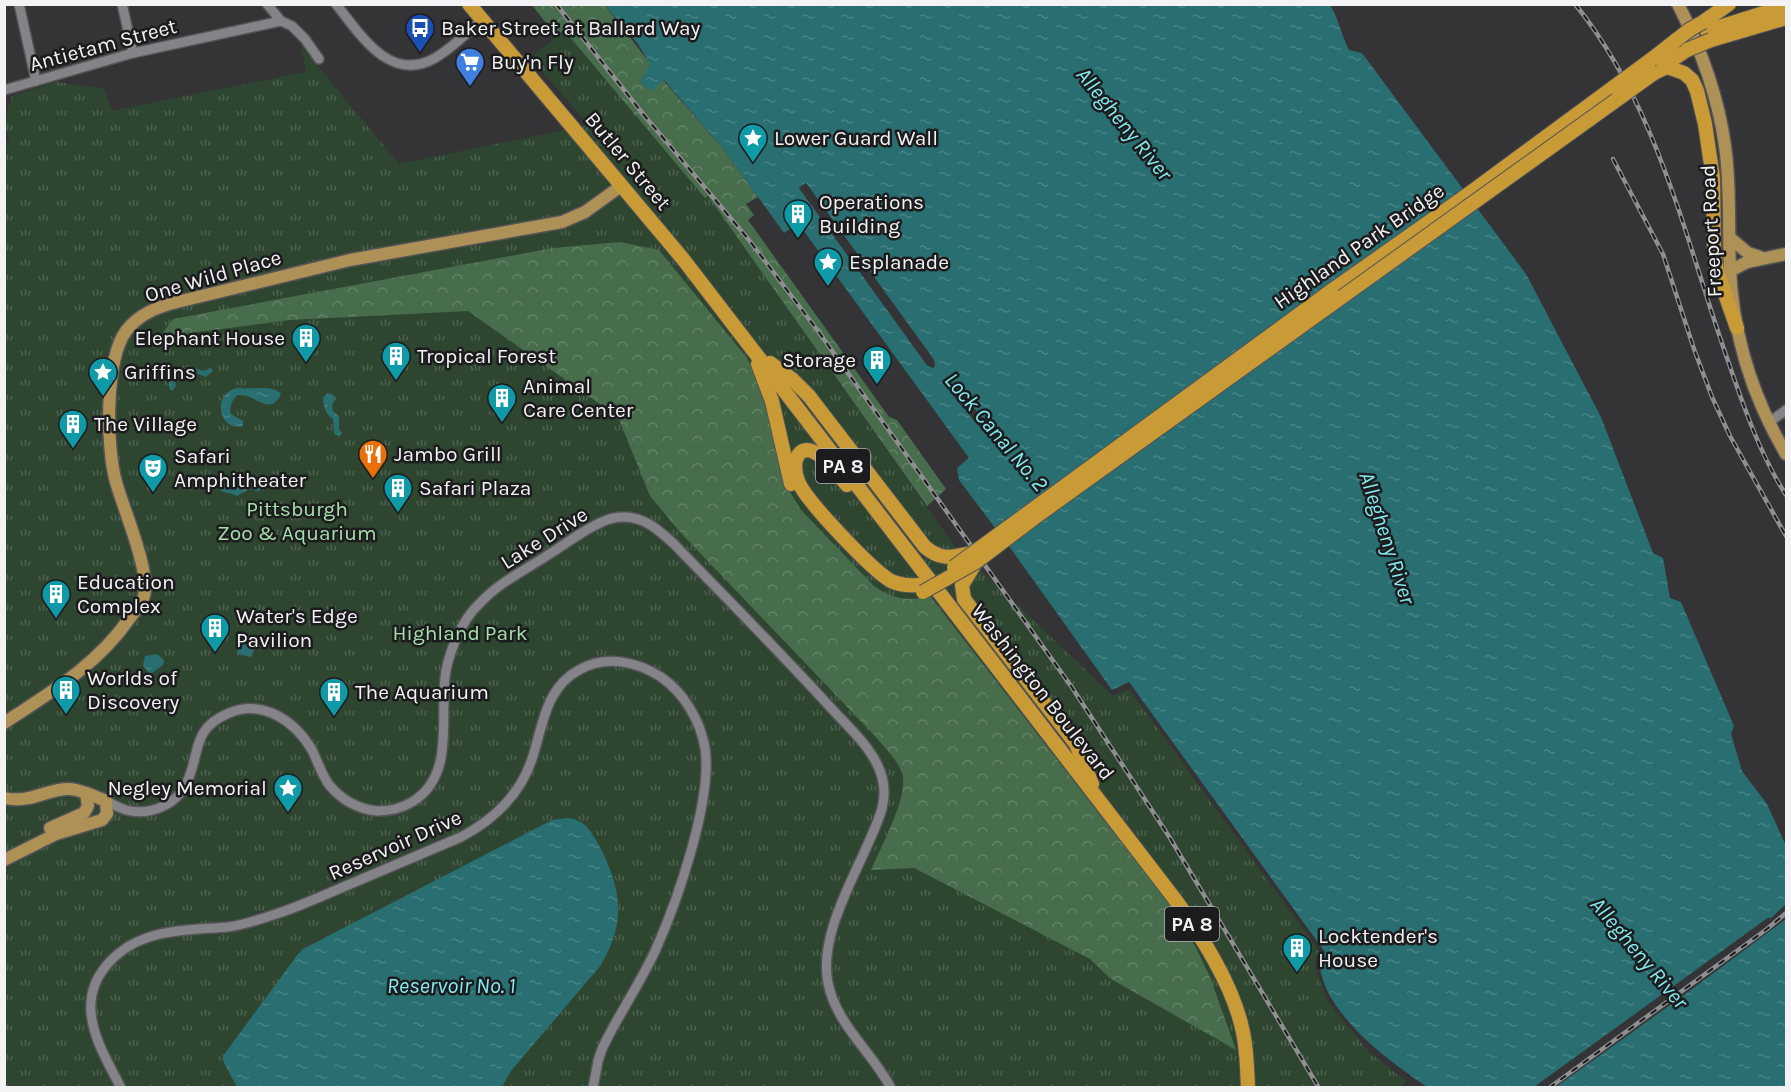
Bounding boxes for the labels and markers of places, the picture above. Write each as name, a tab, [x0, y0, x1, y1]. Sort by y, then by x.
bus stop icon: Baker Street at Ballard Way	[404, 12, 436, 54]
place label: Baker Street at Ballard Way	[441, 16, 700, 40]
supermarket icon: Buy'n Fly	[454, 46, 486, 88]
place label: Buy'n Fly	[491, 50, 574, 74]
place icon: Lower Guard Wall	[737, 122, 769, 164]
place label: Lower Guard Wall	[774, 126, 938, 150]
place label: Operations Building	[819, 190, 924, 238]
building icon: Operations Building	[782, 198, 814, 240]
place icon: Esplanade	[812, 246, 844, 288]
place label: Esplanade	[849, 250, 949, 274]
building icon: Elephant House	[290, 322, 322, 364]
place label: Elephant House	[134, 326, 285, 350]
building icon: Tropical Forest	[380, 340, 412, 382]
place label: Tropical Forest	[417, 344, 556, 368]
building icon: Storage	[861, 344, 893, 386]
place label: Storage	[782, 348, 856, 372]
place icon: Griffins	[87, 356, 119, 398]
place label: Griffins	[124, 360, 196, 384]
place label: Animal Care Center	[523, 374, 634, 422]
building icon: Animal Care Center	[486, 382, 518, 424]
building icon: The Village	[57, 408, 89, 450]
place label: The Village	[94, 412, 197, 436]
restaurant icon: Jambo Grill	[357, 438, 389, 480]
place label: Jambo Grill	[394, 442, 502, 466]
place label: Safari Amphitheater	[174, 444, 307, 492]
theatre icon: Safari Amphitheater	[137, 452, 169, 494]
building icon: Safari Plaza	[382, 472, 414, 514]
place label: Safari Plaza	[419, 476, 531, 500]
place label: Education Complex	[77, 570, 175, 618]
building icon: Education Complex	[40, 578, 72, 620]
place label: Water's Edge Pavilion	[236, 604, 358, 652]
building icon: Water's Edge Pavilion	[199, 612, 231, 654]
place label: Worlds of Discovery	[87, 666, 179, 714]
building icon: Worlds of Discovery	[50, 674, 82, 716]
building icon: The Aquarium	[318, 676, 350, 718]
place label: The Aquarium	[355, 680, 489, 704]
place icon: Negley Memorial	[272, 772, 304, 814]
place label: Negley Memorial	[108, 776, 267, 800]
place label: Locktender's House	[1318, 924, 1438, 972]
building icon: Locktender's House	[1281, 932, 1313, 974]

